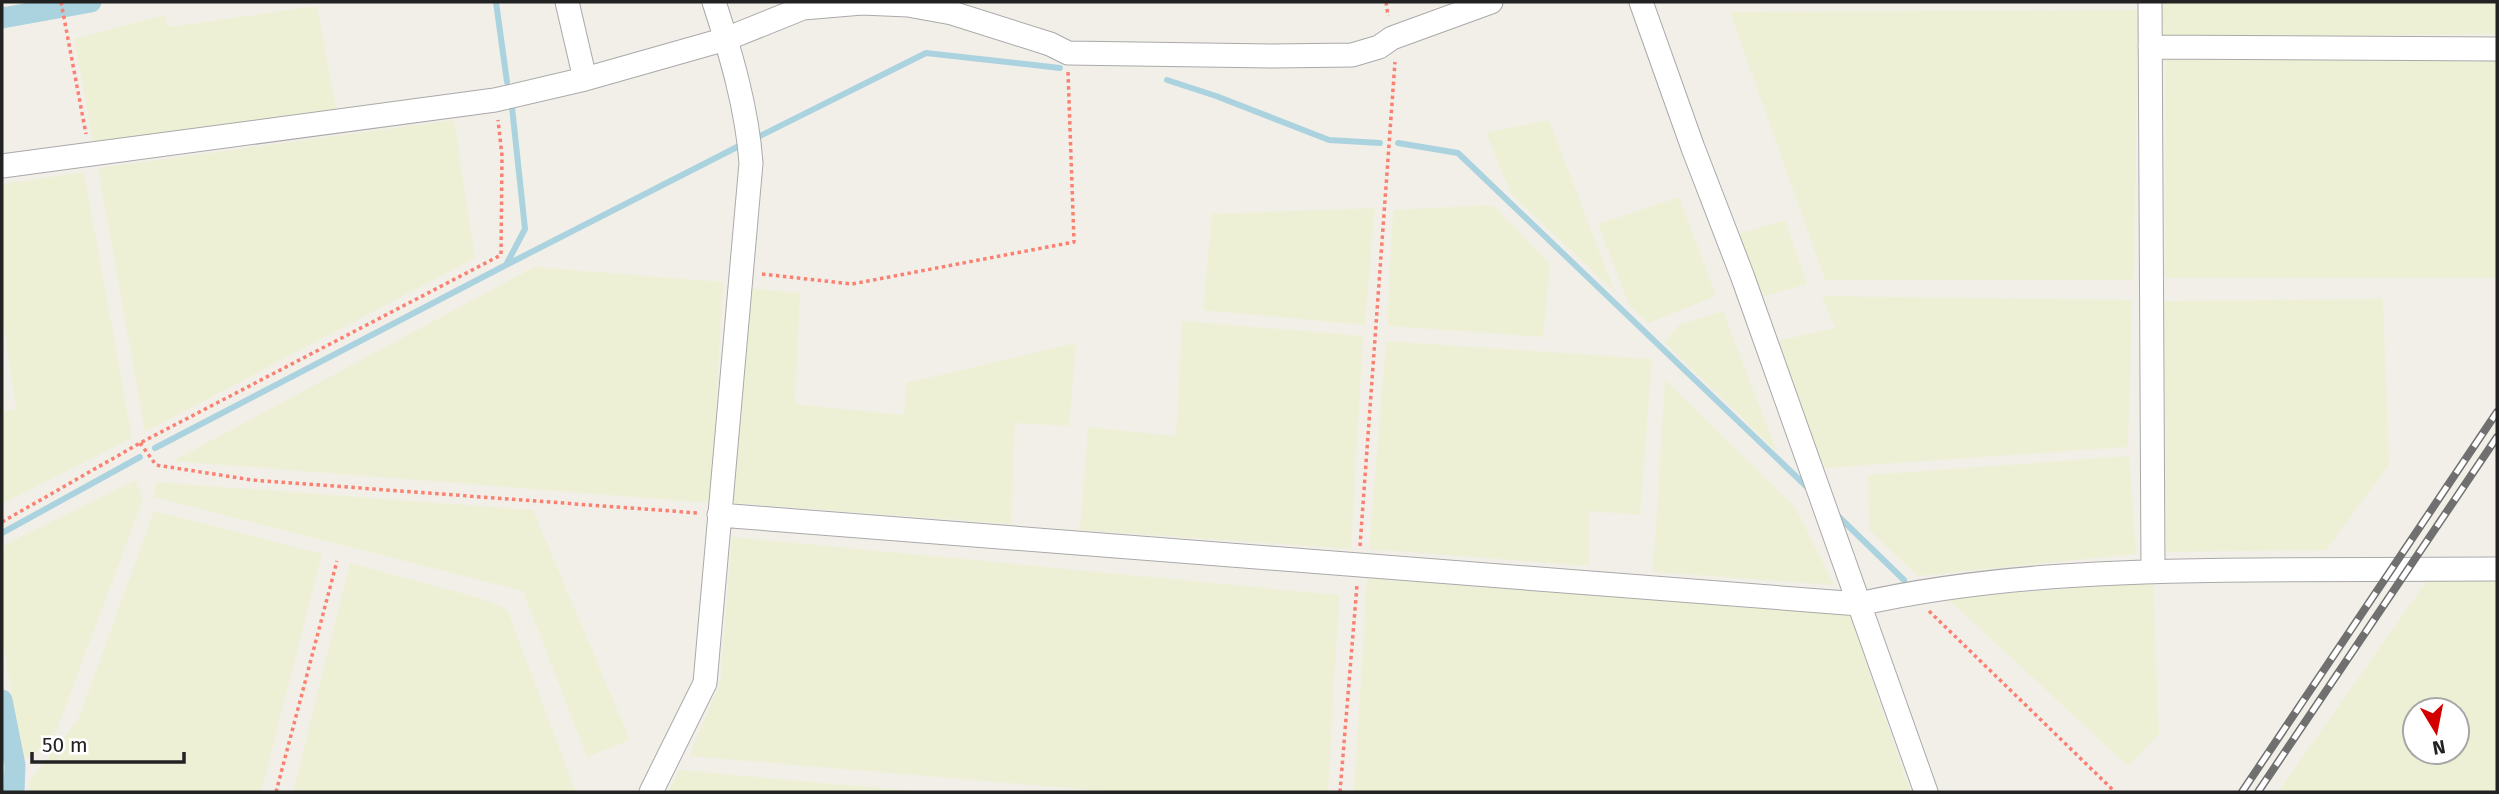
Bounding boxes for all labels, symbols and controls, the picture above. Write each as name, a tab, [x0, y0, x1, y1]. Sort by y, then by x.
north arrow	[2401, 696, 2471, 766]
scale bar	[32, 720, 184, 764]
text: 50 m	[42, 732, 88, 758]
text: N	[2431, 735, 2447, 760]

